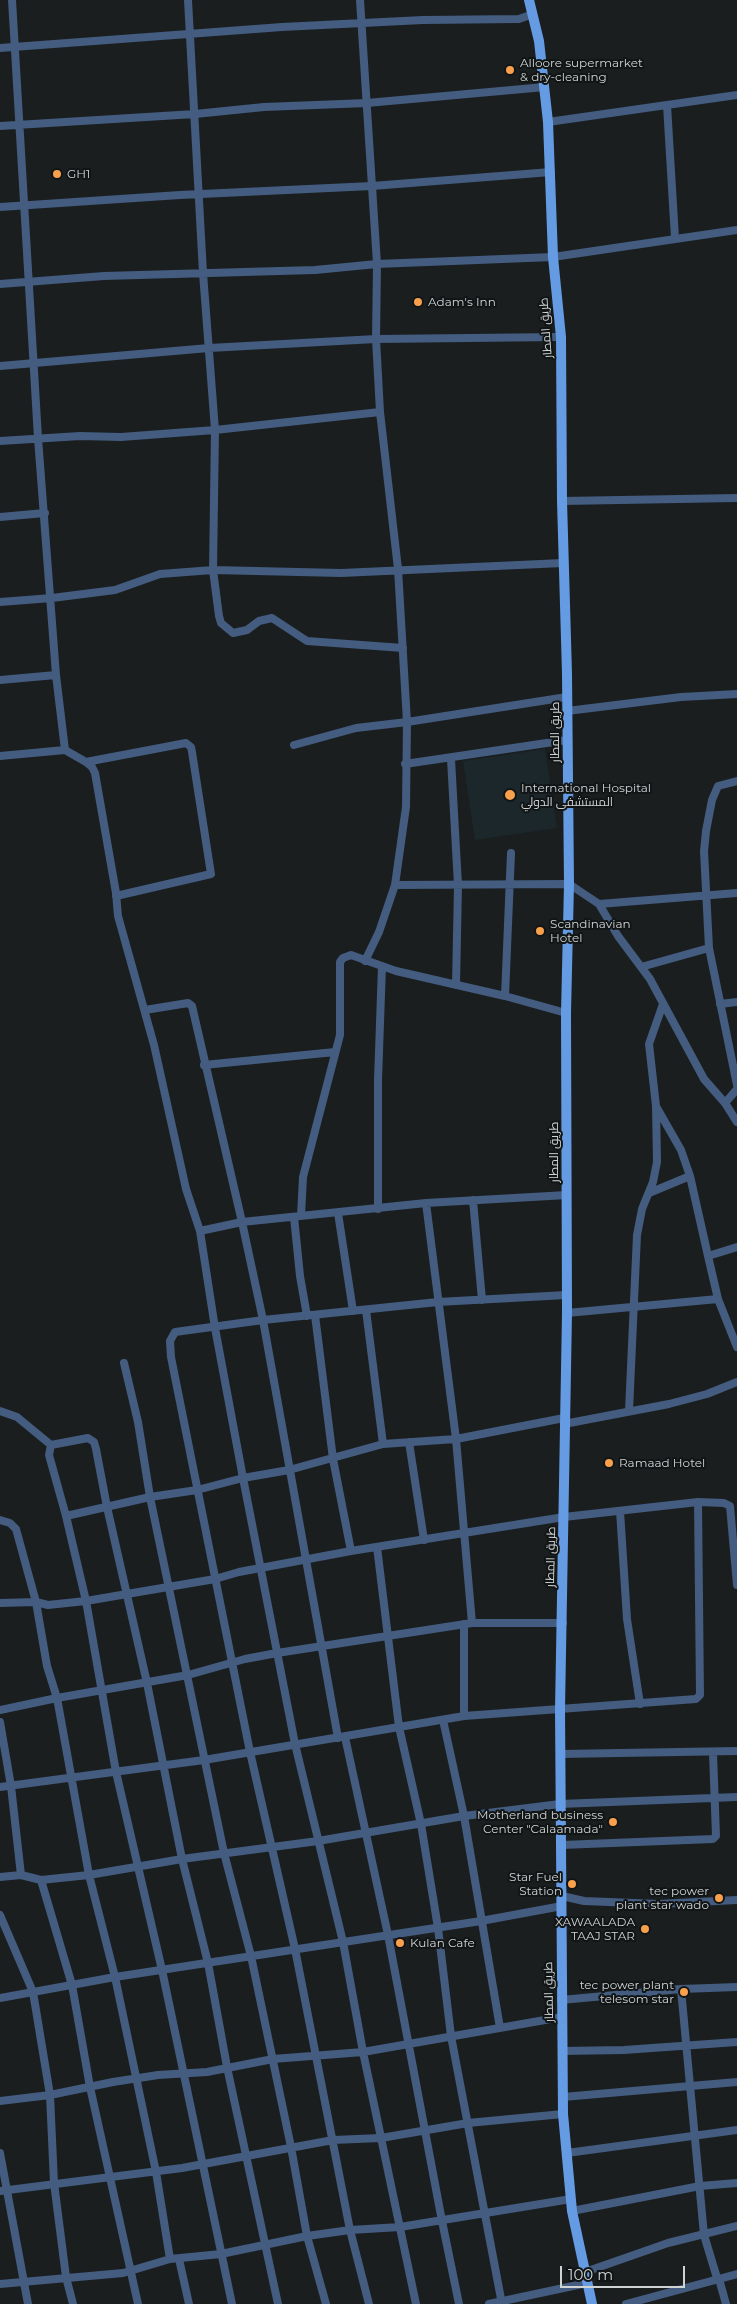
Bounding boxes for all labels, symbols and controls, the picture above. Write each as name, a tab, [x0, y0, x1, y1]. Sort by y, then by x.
place label: Alloore supermarket & dry-cleaning	[520, 56, 643, 84]
marker: Alloore supermarket & dry-cleaning	[504, 64, 516, 76]
place label: GH1	[67, 167, 90, 181]
marker: GH1	[51, 168, 63, 180]
place label: Adam's Inn	[428, 295, 496, 309]
marker: Adam's Inn	[412, 296, 424, 308]
street label: طريق المطار	[537, 297, 555, 359]
street label: طريق المطار	[548, 702, 562, 762]
place label: International Hospital المستشفى الدولي	[521, 781, 651, 809]
marker: International Hospital المستشفى الدولي	[503, 788, 517, 802]
place label: Scandinavian Hotel	[550, 917, 631, 945]
marker: Scandinavian Hotel	[534, 925, 546, 937]
street label: طريق المطار	[547, 1122, 561, 1182]
place label: Ramaad Hotel	[619, 1456, 705, 1470]
marker: Ramaad Hotel	[603, 1457, 615, 1469]
street label: طريق المطار	[543, 1526, 559, 1588]
place label: Motherland business Center "Calaamada"	[477, 1808, 603, 1836]
marker: Motherland business Center "Calaamada"	[607, 1816, 619, 1828]
place label: Star Fuel Station	[509, 1870, 562, 1898]
marker: Star Fuel Station	[566, 1878, 578, 1890]
place label: tec power plant star wado	[616, 1884, 709, 1912]
marker: tec power plant star wado	[713, 1892, 725, 1904]
place label: XAWAALADA TAAJ STAR	[555, 1915, 635, 1943]
marker: XAWAALADA TAAJ STAR	[639, 1923, 651, 1935]
place label: Kulan Cafe	[410, 1936, 475, 1950]
marker: Kulan Cafe	[394, 1937, 406, 1949]
street label: طريق المطار	[541, 1961, 557, 2023]
place label: tec power plant telesom star	[580, 1978, 674, 2006]
marker: tec power plant telesom star	[678, 1986, 690, 1998]
scale bar	[562, 2256, 687, 2288]
text: 100 m	[568, 2265, 613, 2284]

